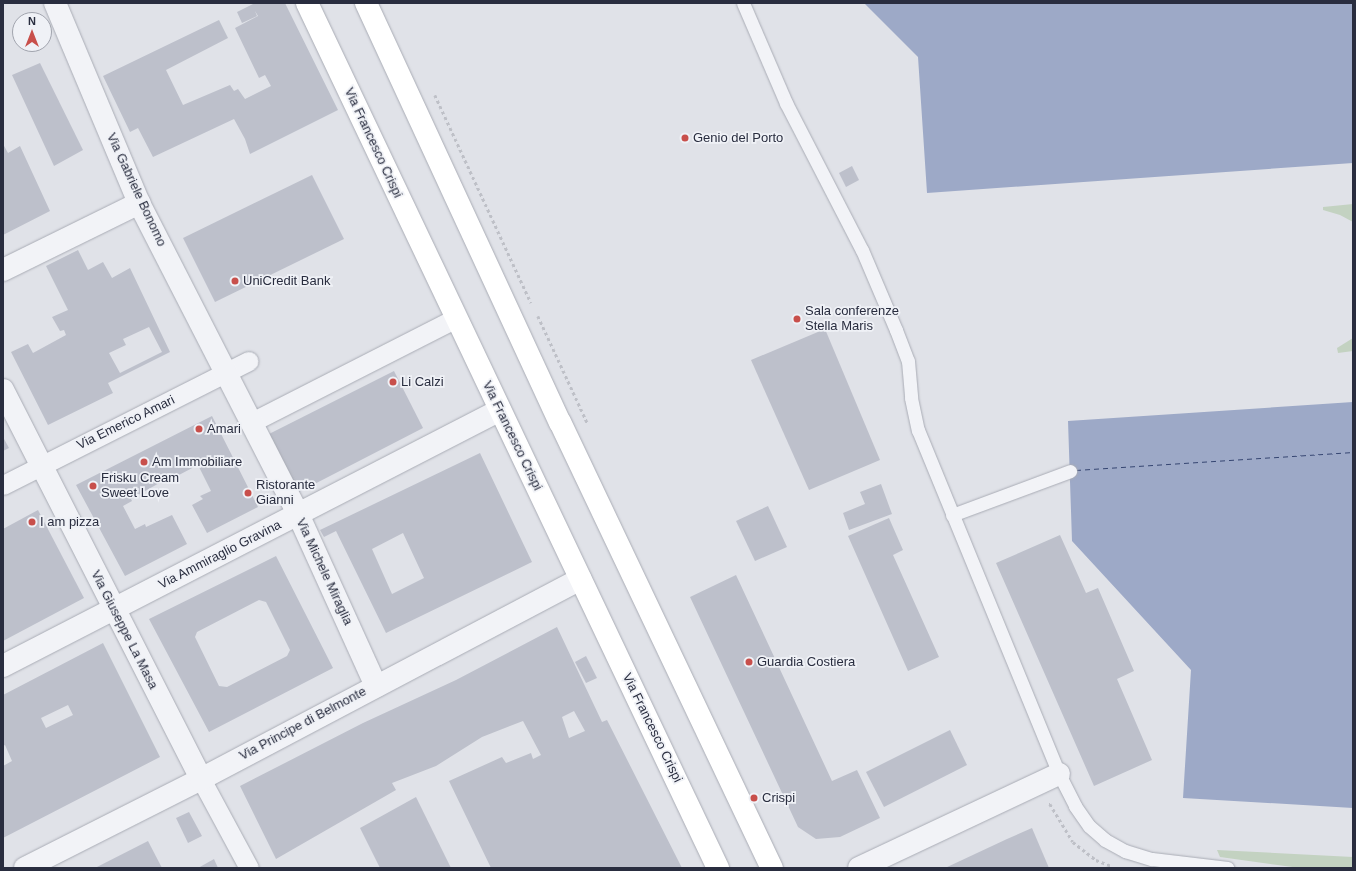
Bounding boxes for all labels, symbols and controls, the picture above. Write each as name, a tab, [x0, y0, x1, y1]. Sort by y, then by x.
north arrow	[12, 12, 52, 52]
text: N	[28, 15, 36, 27]
street label: Via Francesco Crispi	[341, 85, 405, 201]
place label: Genio del Porto	[693, 130, 783, 146]
street label: Via Gabriele Bonomo	[103, 131, 169, 249]
marker: Genio del Porto	[680, 133, 690, 143]
place label: UniCredit Bank	[243, 273, 330, 289]
marker: UniCredit Bank	[230, 276, 240, 286]
place label: Sala conferenze Stella Maris	[805, 304, 899, 335]
marker: Sala conferenze Stella Maris	[792, 314, 802, 324]
place label: Li Calzi	[401, 374, 444, 390]
marker: Li Calzi	[388, 377, 398, 387]
street label: Via Francesco Crispi	[479, 379, 545, 493]
street label: Via Emerico Amari	[74, 392, 178, 454]
place label: Amari	[207, 421, 241, 437]
marker: Amari	[194, 424, 204, 434]
place label: Am Immobiliare	[152, 454, 242, 470]
marker: Am Immobiliare	[139, 457, 149, 467]
place label: Frisku Cream Sweet Love	[101, 471, 179, 502]
place label: Ristorante Gianni	[256, 478, 315, 509]
marker: Frisku Cream Sweet Love	[88, 481, 98, 491]
marker: Ristorante Gianni	[243, 488, 253, 498]
place label: I am pizza	[40, 514, 99, 530]
street label: Via Michele Miraglia	[292, 516, 356, 628]
marker: I am pizza	[27, 517, 37, 527]
street label: Via Ammiraglio Gravina	[156, 517, 284, 593]
street label: Via Giuseppe La Masa	[87, 568, 161, 692]
place label: Guardia Costiera	[757, 654, 855, 670]
marker: Guardia Costiera	[744, 657, 754, 667]
street label: Via Francesco Crispi	[619, 671, 685, 785]
street label: Via Principe di Belmonte	[237, 684, 369, 764]
place label: Crispi	[762, 790, 795, 806]
marker: Crispi	[749, 793, 759, 803]

